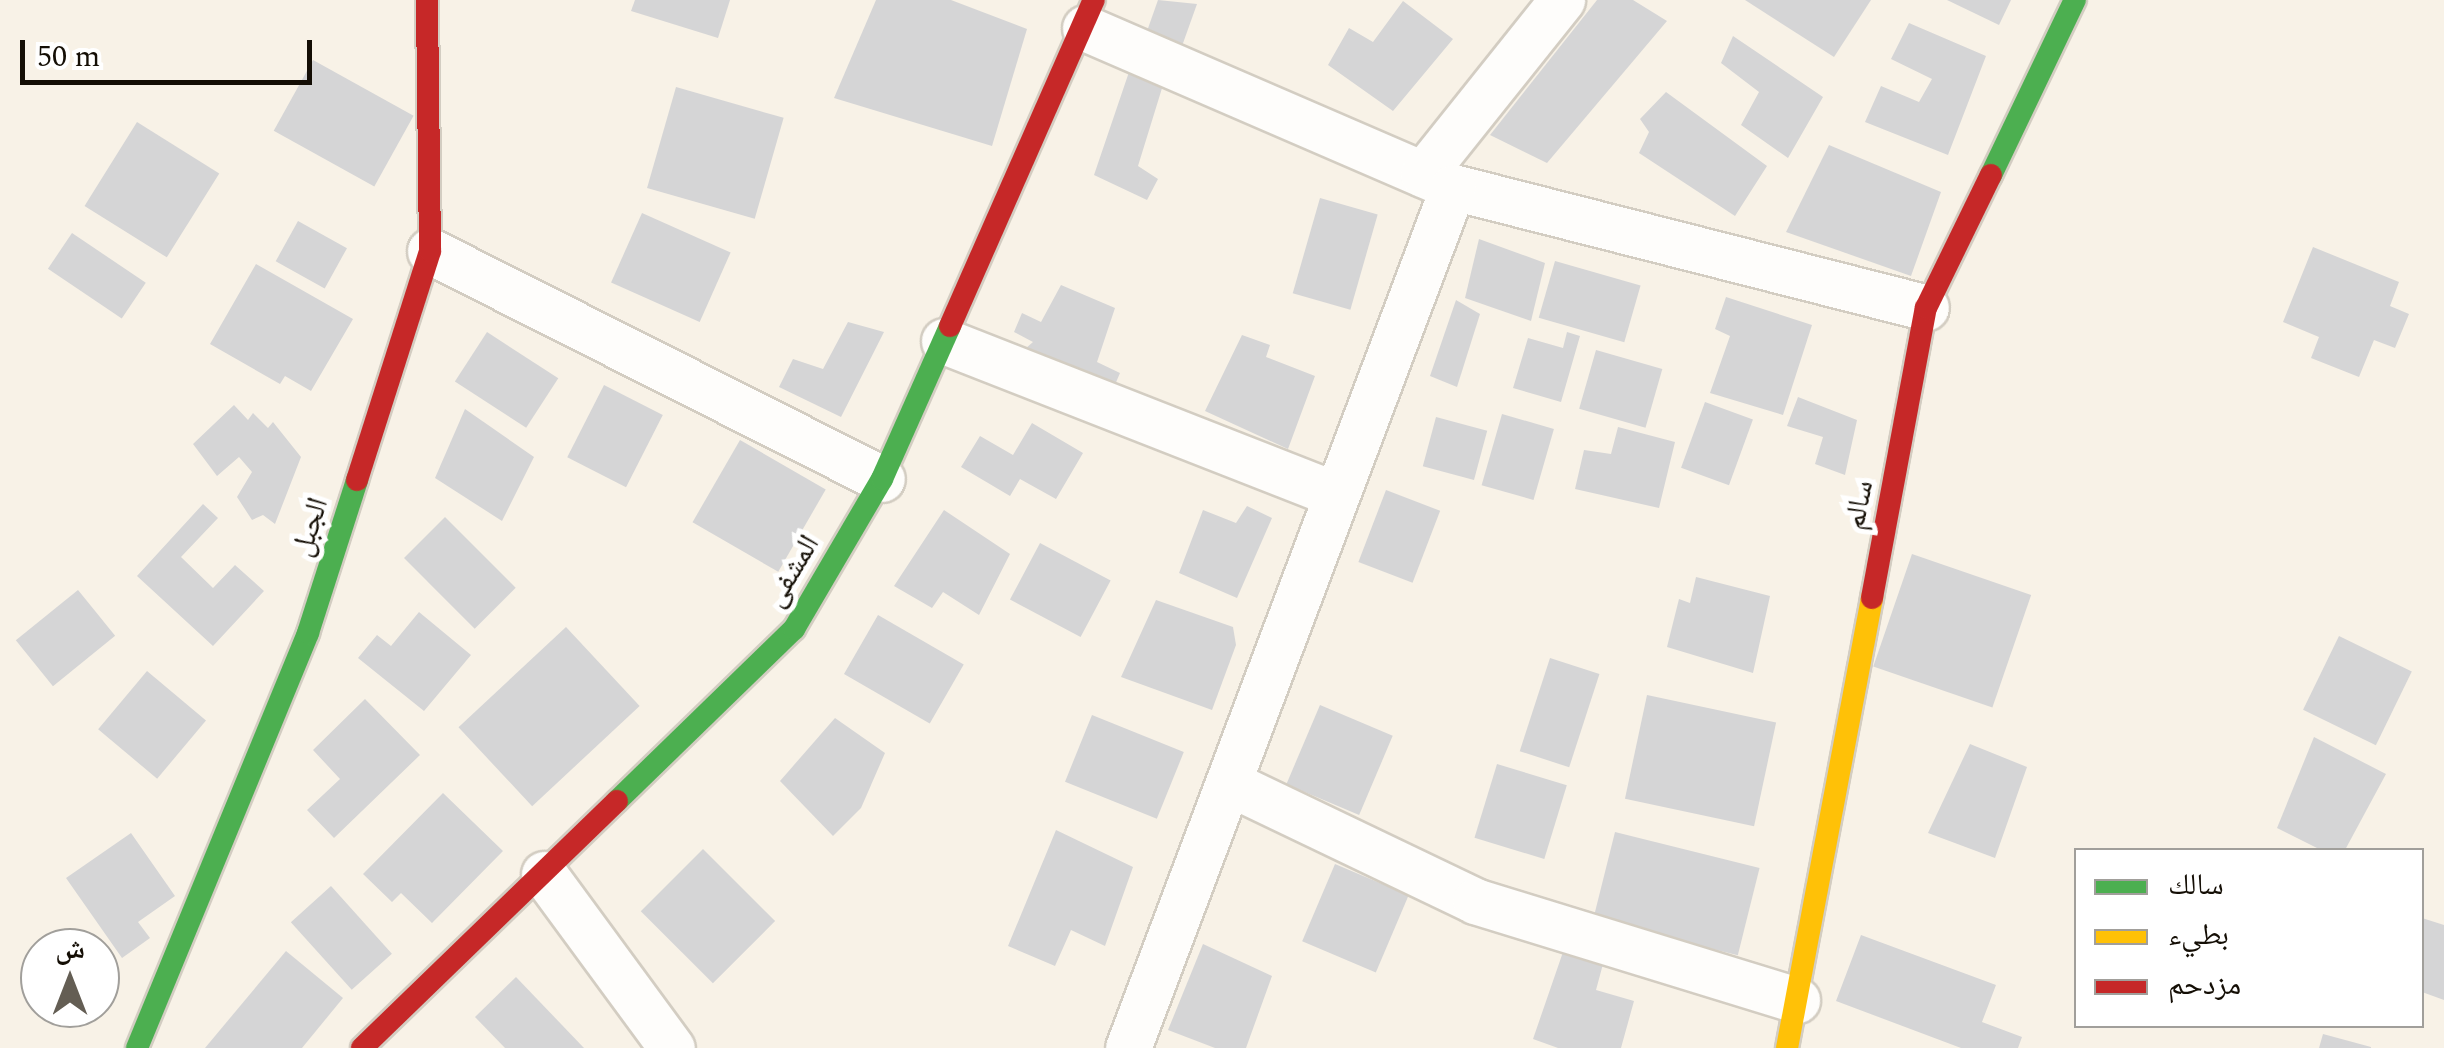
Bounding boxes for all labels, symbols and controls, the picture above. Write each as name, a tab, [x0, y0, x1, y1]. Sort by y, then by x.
scale bar	[25, 20, 318, 82]
text: 50 m	[37, 34, 100, 80]
street label: سالم	[1837, 477, 1881, 533]
street label: الجبل	[284, 493, 336, 561]
street label: المشفى	[756, 528, 828, 614]
legend	[2074, 848, 2424, 1028]
text: سالك	[2168, 862, 2224, 908]
text: بطيء	[2168, 912, 2229, 958]
north arrow	[20, 928, 120, 1028]
text: ش	[55, 928, 85, 971]
text: مزدحم	[2168, 962, 2241, 1008]

